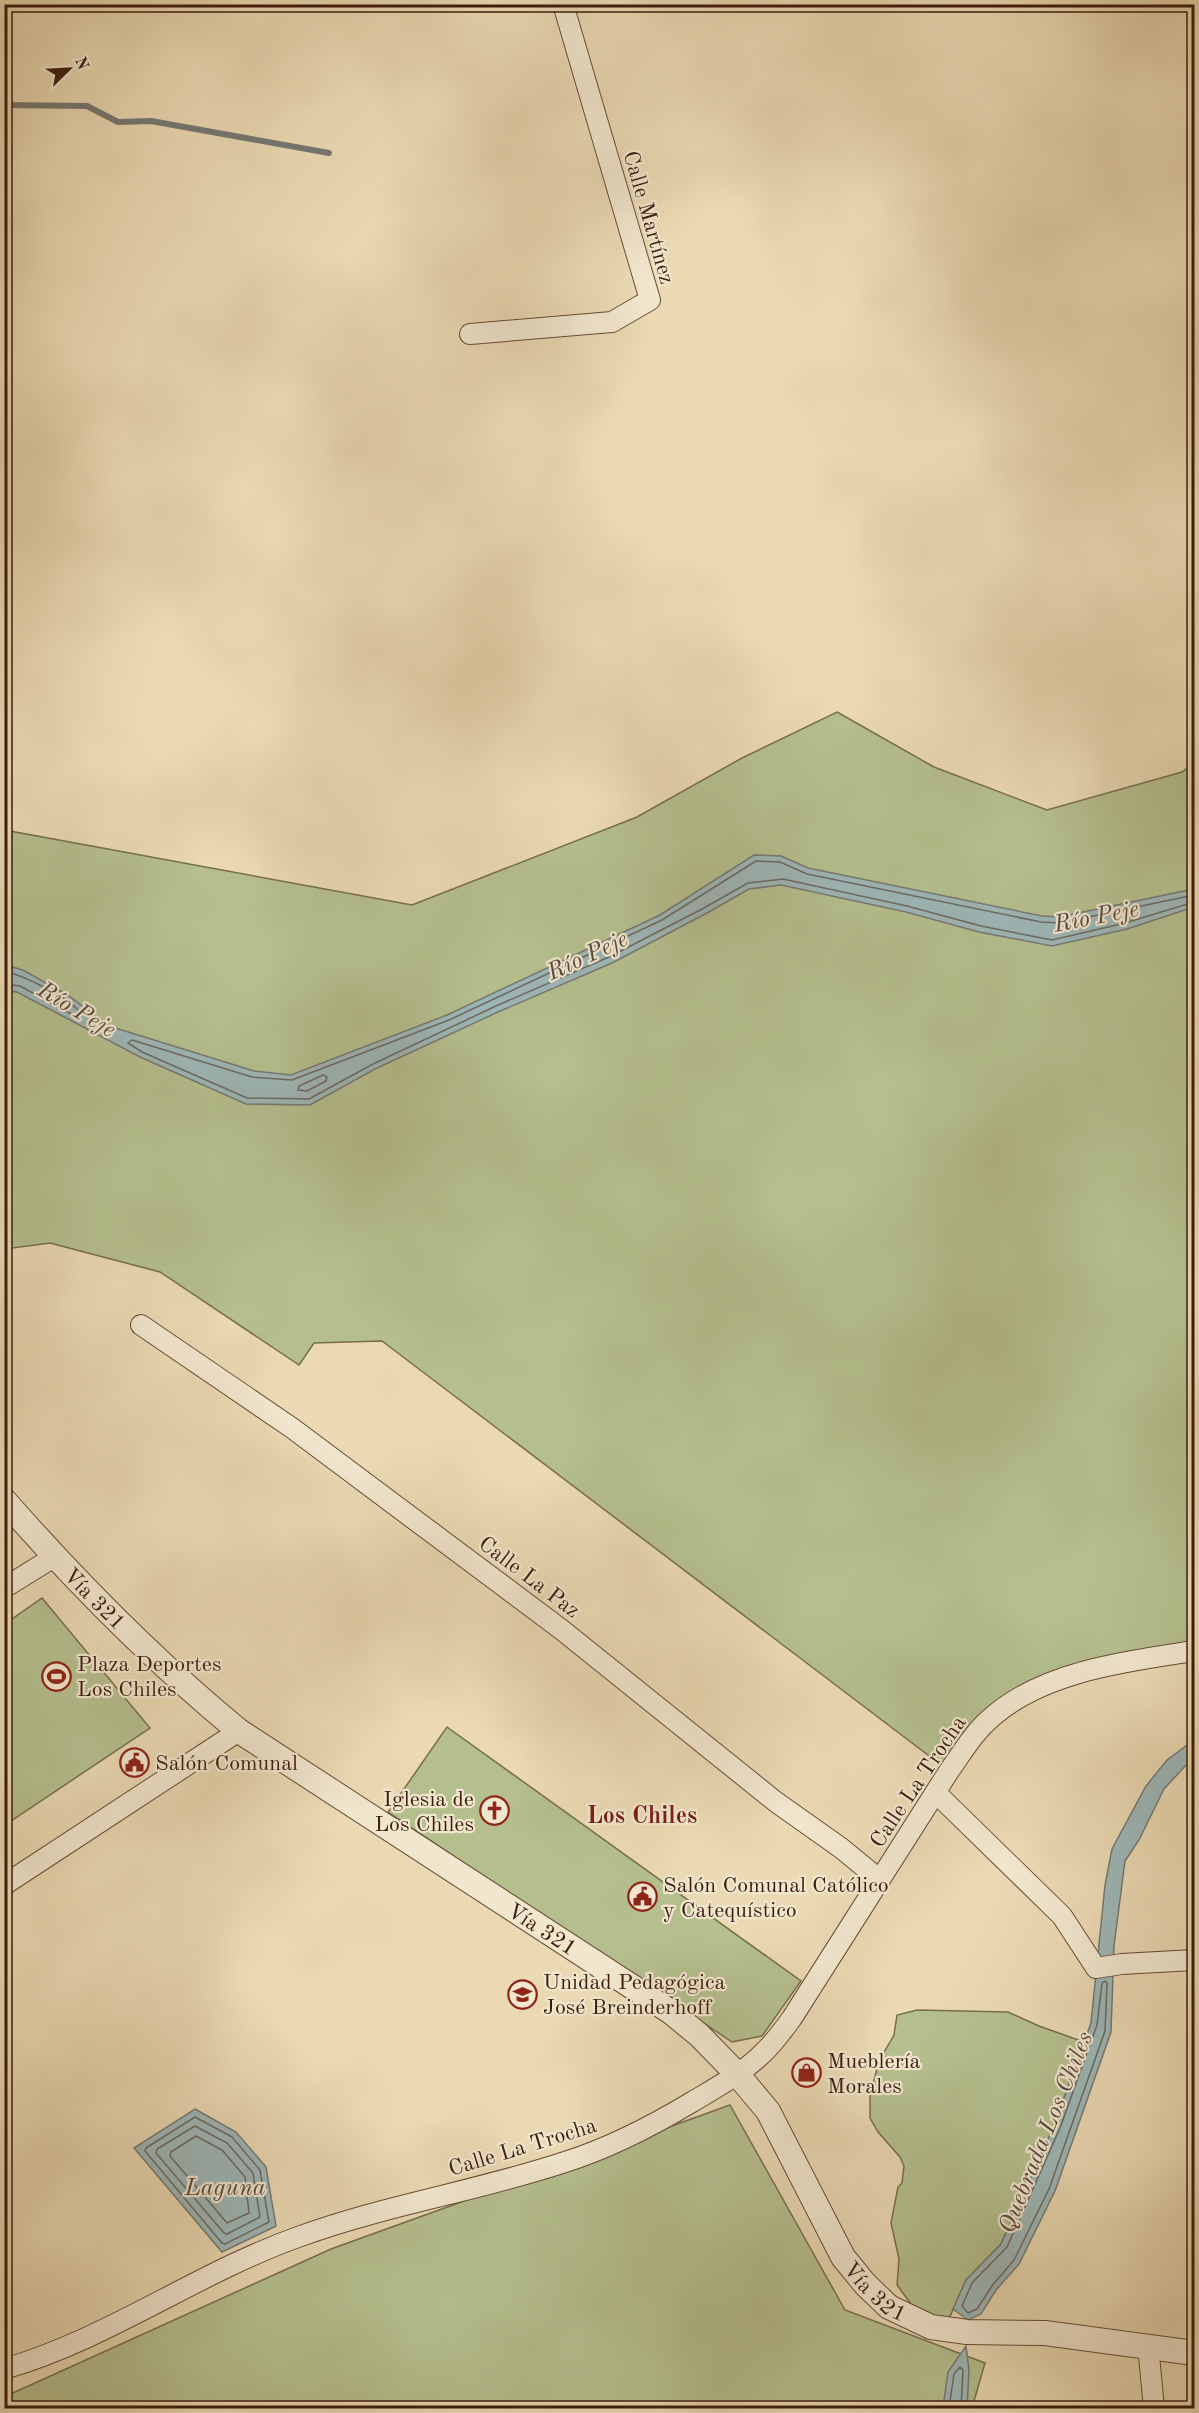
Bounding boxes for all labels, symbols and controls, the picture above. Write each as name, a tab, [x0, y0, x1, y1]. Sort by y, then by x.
north arrow	[39, 39, 99, 99]
text: N	[71, 55, 91, 73]
street label: Calle Martínez	[619, 148, 678, 287]
water label: Río Peje	[1051, 898, 1141, 938]
water label: Río Peje	[543, 928, 632, 986]
water label: Río Peje	[32, 978, 119, 1043]
street label: Calle La Paz	[474, 1533, 583, 1623]
street label: Vía 321	[59, 1564, 129, 1635]
place label: Plaza Deportes Los Chiles	[77, 1654, 221, 1701]
sports icon: Plaza Deportes Los Chiles	[40, 1660, 72, 1692]
street label: Calle La Trocha	[867, 1712, 971, 1852]
public building icon: Salón Comunal	[118, 1746, 150, 1778]
place label: Salón Comunal	[155, 1753, 298, 1775]
place label: Iglesia de Los Chiles	[374, 1789, 474, 1836]
church icon: Iglesia de Los Chiles	[479, 1795, 511, 1827]
district label: Los Chiles	[587, 1805, 697, 1829]
place label: Salón Comunal Católico y Catequístico	[663, 1875, 889, 1922]
public building icon: Salón Comunal Católico y Catequístico	[626, 1881, 658, 1913]
street label: Vía 321	[503, 1900, 580, 1960]
place label: Unidad Pedagógica José Breinderhoff	[543, 1972, 725, 2019]
school or university icon: Unidad Pedagógica José Breinderhoff	[506, 1978, 538, 2010]
water label: Quebrada Los Chiles	[995, 2029, 1098, 2237]
place label: Mueblería Morales	[827, 2051, 921, 2098]
shop icon: Mueblería Morales	[790, 2057, 822, 2089]
street label: Calle La Trocha	[446, 2115, 599, 2181]
water label: Laguna	[183, 2177, 266, 2201]
street label: Vía 321	[839, 2258, 909, 2327]

